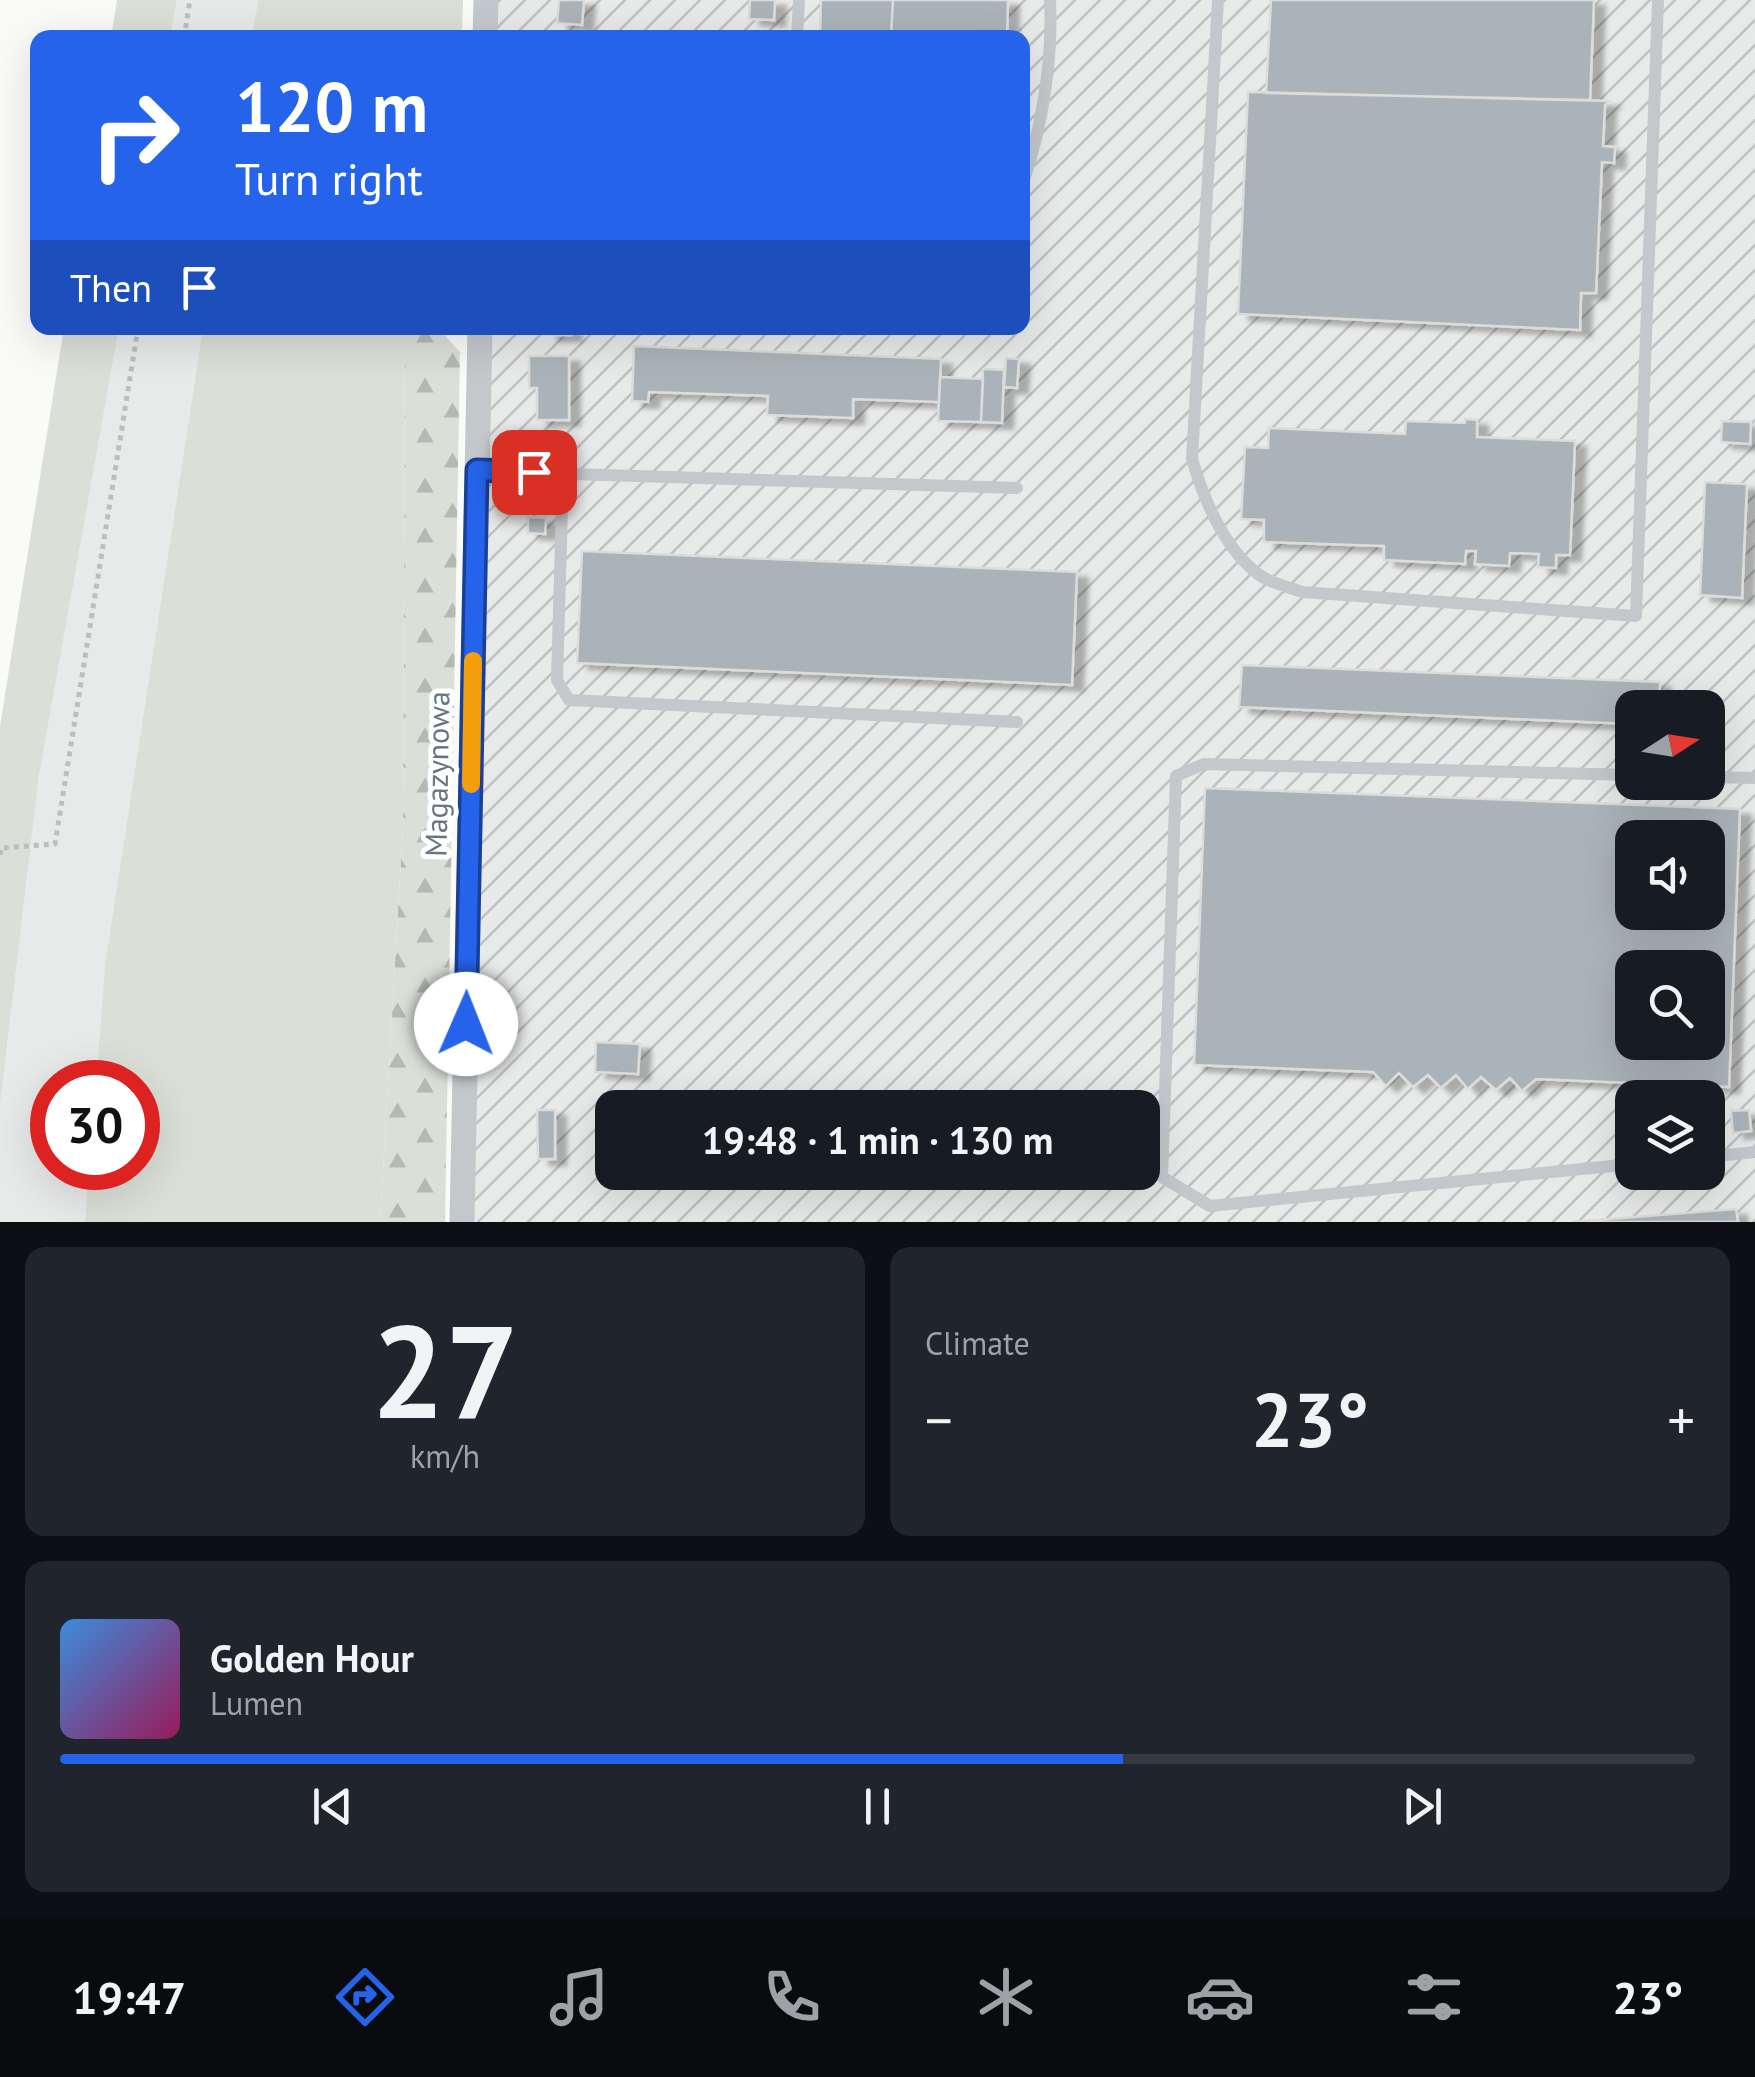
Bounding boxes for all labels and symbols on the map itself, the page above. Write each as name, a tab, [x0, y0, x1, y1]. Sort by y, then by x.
pin	[492, 430, 577, 515]
north arrow	[1615, 690, 1725, 800]
street label: Magazynowa	[416, 691, 457, 857]
position arrow	[414, 972, 518, 1076]
speed limit sign: 30	[30, 1060, 160, 1190]

